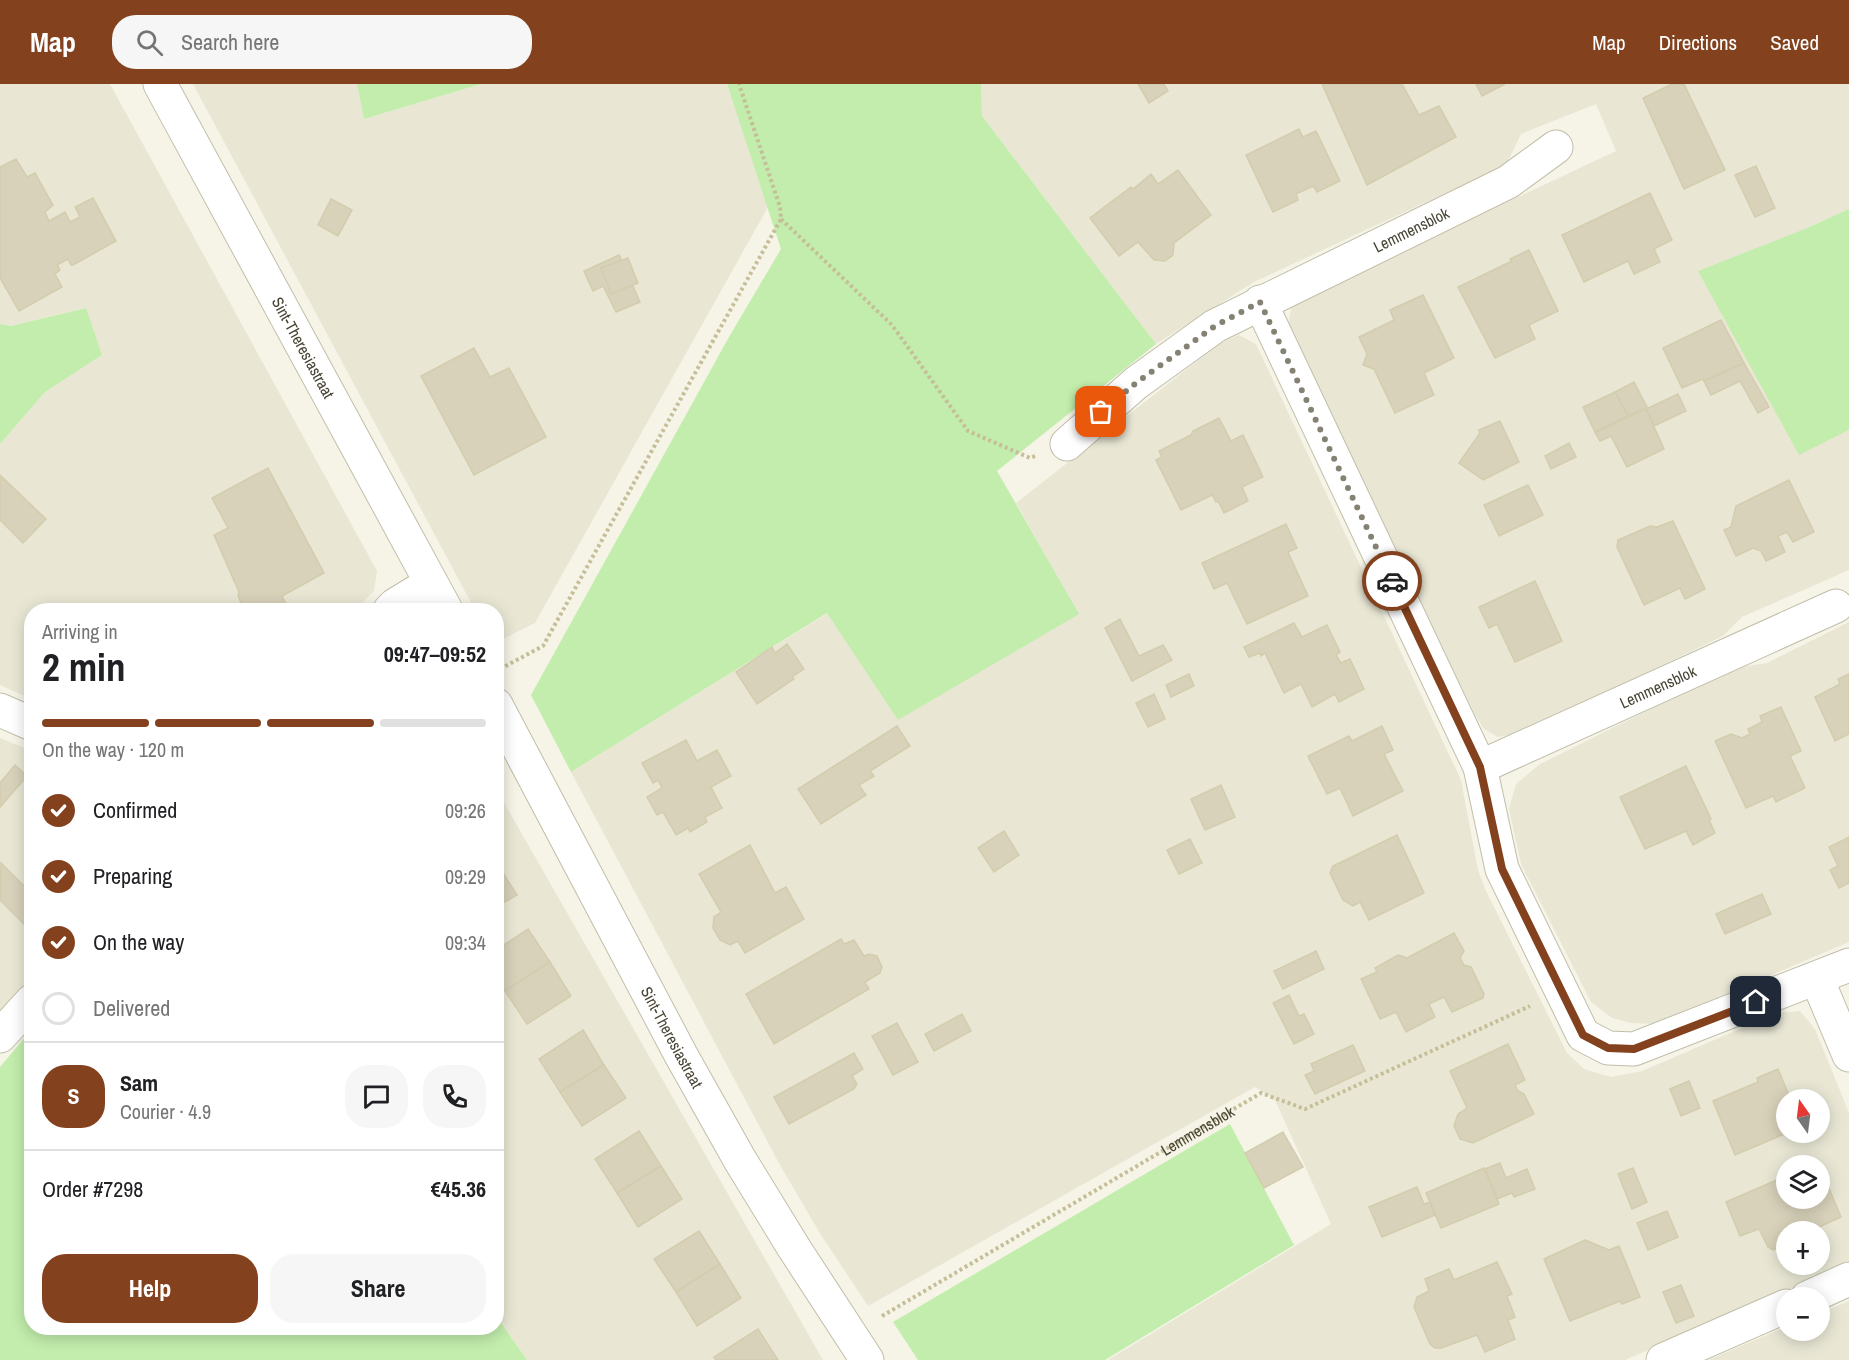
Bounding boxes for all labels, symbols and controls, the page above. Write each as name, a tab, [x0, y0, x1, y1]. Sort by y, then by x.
search box	[112, 15, 532, 69]
text: Map	[30, 23, 76, 61]
icon: search	[133, 26, 166, 59]
text: Search here	[181, 27, 279, 57]
text: Map	[1592, 28, 1626, 57]
text: Directions	[1659, 28, 1737, 57]
text: Saved	[1770, 28, 1819, 57]
street label: Lemmensblok	[1370, 202, 1453, 258]
street label: Sint-Theresiastraat	[267, 293, 340, 402]
pin	[1075, 386, 1126, 437]
icon: bag	[1084, 395, 1117, 428]
courier	[1362, 551, 1422, 611]
icon: car	[1376, 565, 1409, 598]
text: Arriving in	[42, 618, 118, 645]
text: 09:47–09:52	[384, 639, 486, 669]
text: 2 min	[42, 641, 126, 693]
street label: Lemmensblok	[1616, 660, 1700, 714]
text: On the way · 120 m	[42, 736, 184, 763]
icon: check	[42, 794, 75, 827]
text: Confirmed	[93, 795, 177, 825]
text: 09:26	[445, 797, 486, 824]
icon: check	[42, 860, 75, 893]
text: Preparing	[93, 861, 172, 891]
text: 09:29	[445, 863, 486, 890]
icon: check	[42, 926, 75, 959]
text: On the way	[93, 927, 184, 957]
text: 09:34	[445, 929, 486, 956]
pin	[1730, 976, 1781, 1027]
street label: Sint-Theresiastraat	[636, 983, 709, 1092]
icon: home	[1739, 985, 1772, 1018]
text: Delivered	[93, 993, 170, 1023]
button: chat	[345, 1065, 408, 1128]
button: phone	[423, 1065, 486, 1128]
text: Sam	[120, 1068, 158, 1098]
text: S	[67, 1081, 80, 1111]
north arrow	[1776, 1089, 1830, 1143]
map controls	[1776, 1089, 1830, 1341]
text: Courier · 4.9	[120, 1098, 211, 1125]
street label: Lemmensblok	[1157, 1100, 1239, 1161]
button: layers	[1776, 1155, 1830, 1209]
text: Order #7298	[42, 1174, 143, 1204]
text: €45.36	[431, 1174, 486, 1204]
button: +	[1776, 1221, 1830, 1275]
button: Help	[42, 1254, 258, 1323]
button: Share	[270, 1254, 486, 1323]
button: −	[1776, 1287, 1830, 1341]

